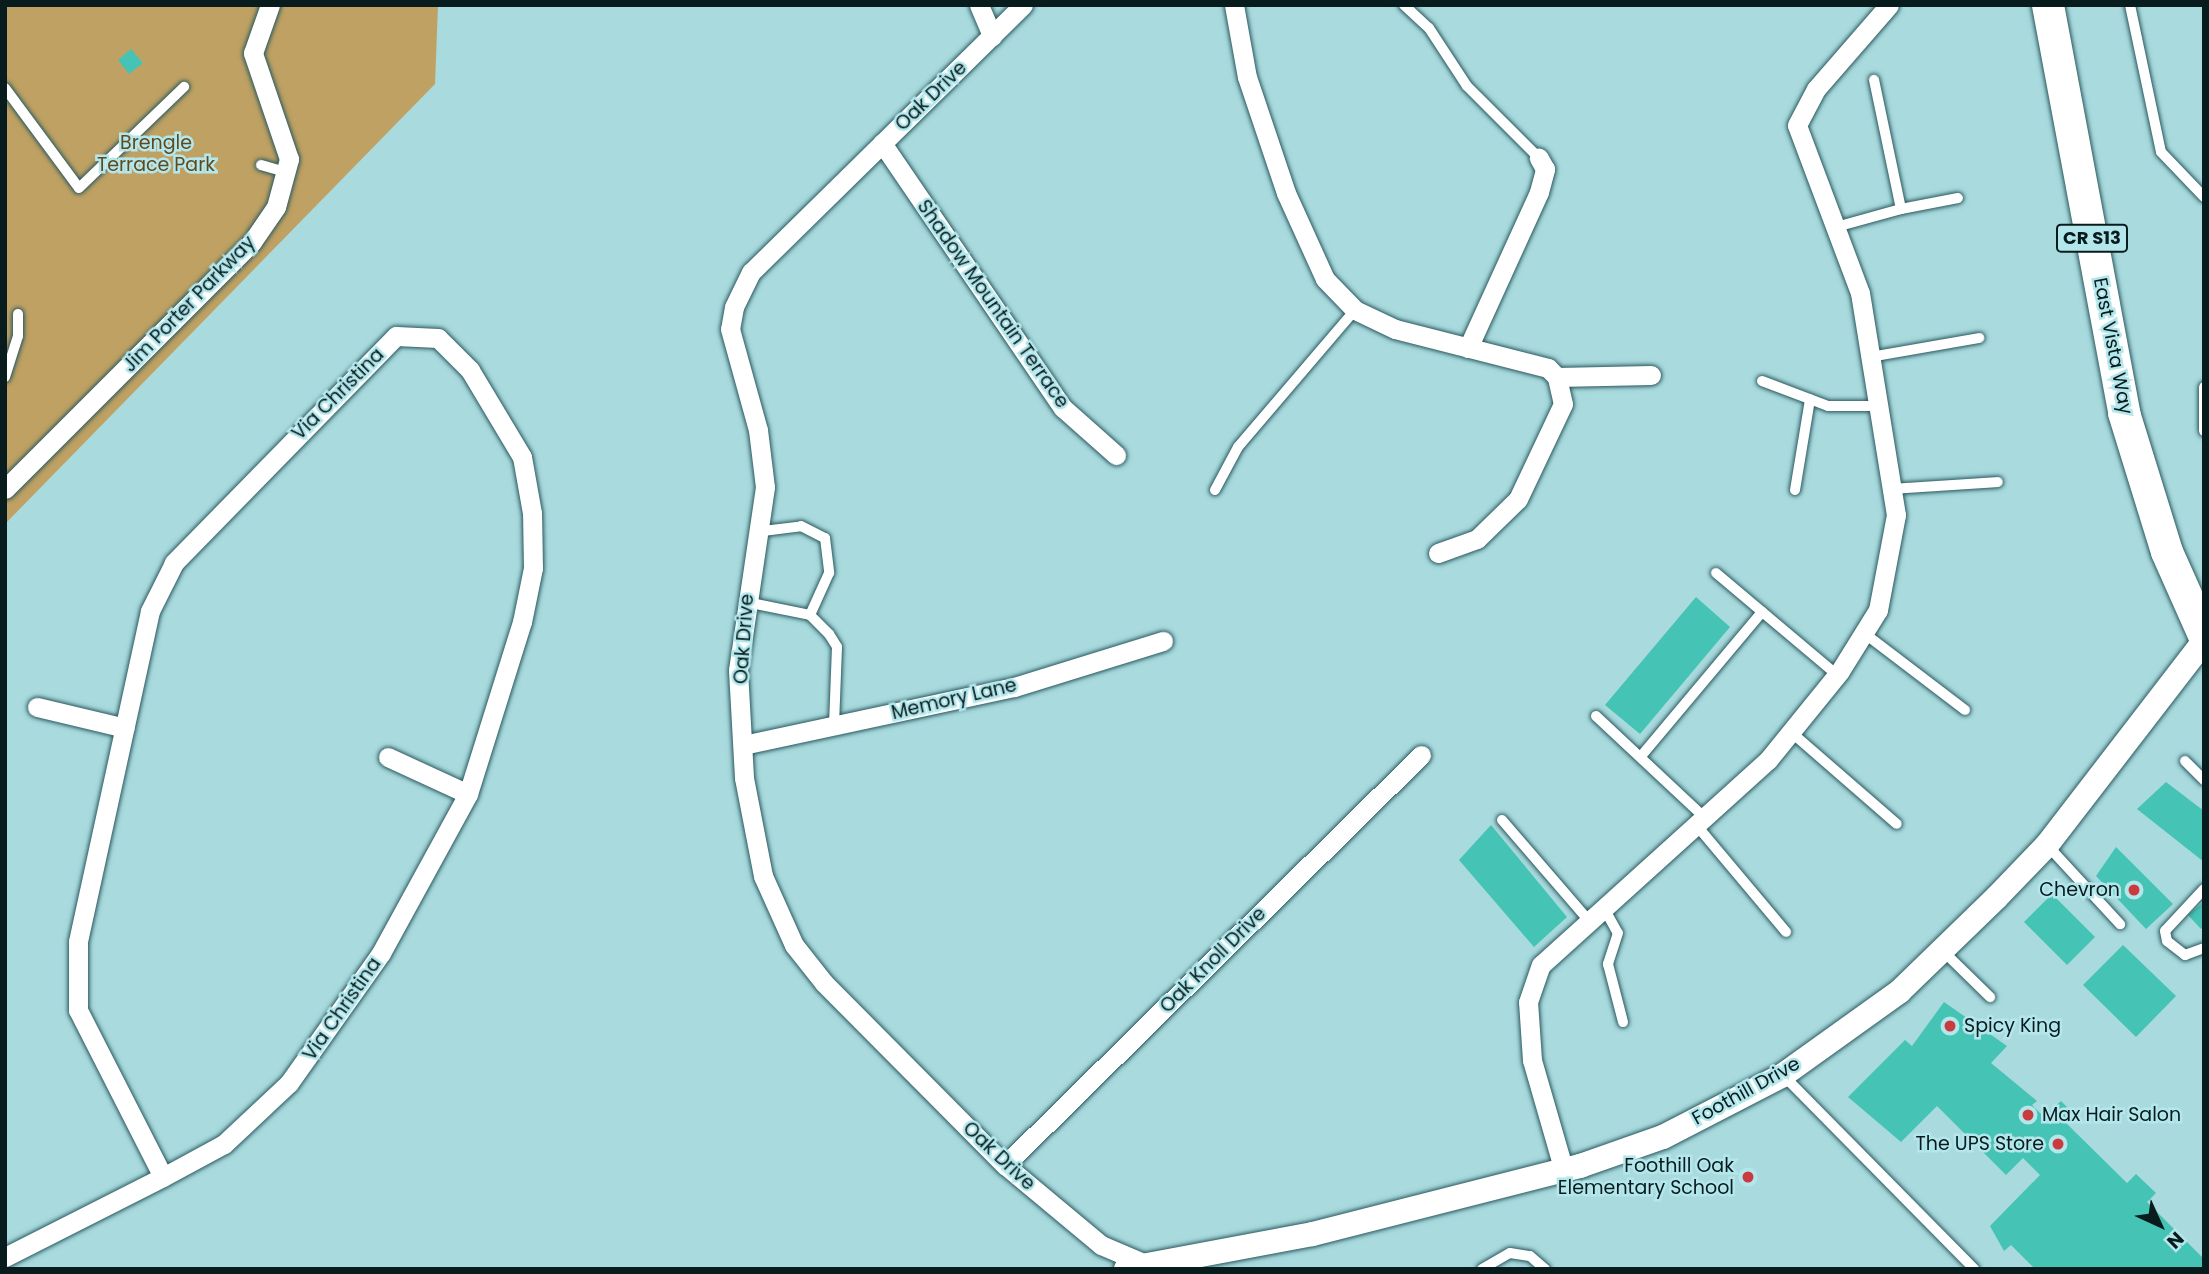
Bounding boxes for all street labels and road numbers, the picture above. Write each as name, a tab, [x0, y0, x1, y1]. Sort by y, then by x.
street label: Oak Drive	[891, 56, 971, 136]
street label: Shadow Mountain Terrace	[912, 196, 1074, 412]
road number: CR S13	[2055, 224, 2129, 252]
street label: Jim Porter Parkway	[118, 231, 260, 377]
street label: East Vista Way	[2089, 276, 2137, 416]
street label: Via Christina	[287, 343, 389, 445]
street label: Oak Drive	[729, 593, 759, 685]
street label: Memory Lane	[889, 674, 1019, 724]
street label: Oak Knoll Drive	[1155, 902, 1271, 1018]
street label: Via Christina	[298, 953, 386, 1065]
street label: Foothill Drive	[1688, 1052, 1804, 1130]
street label: Oak Drive	[958, 1117, 1040, 1195]

